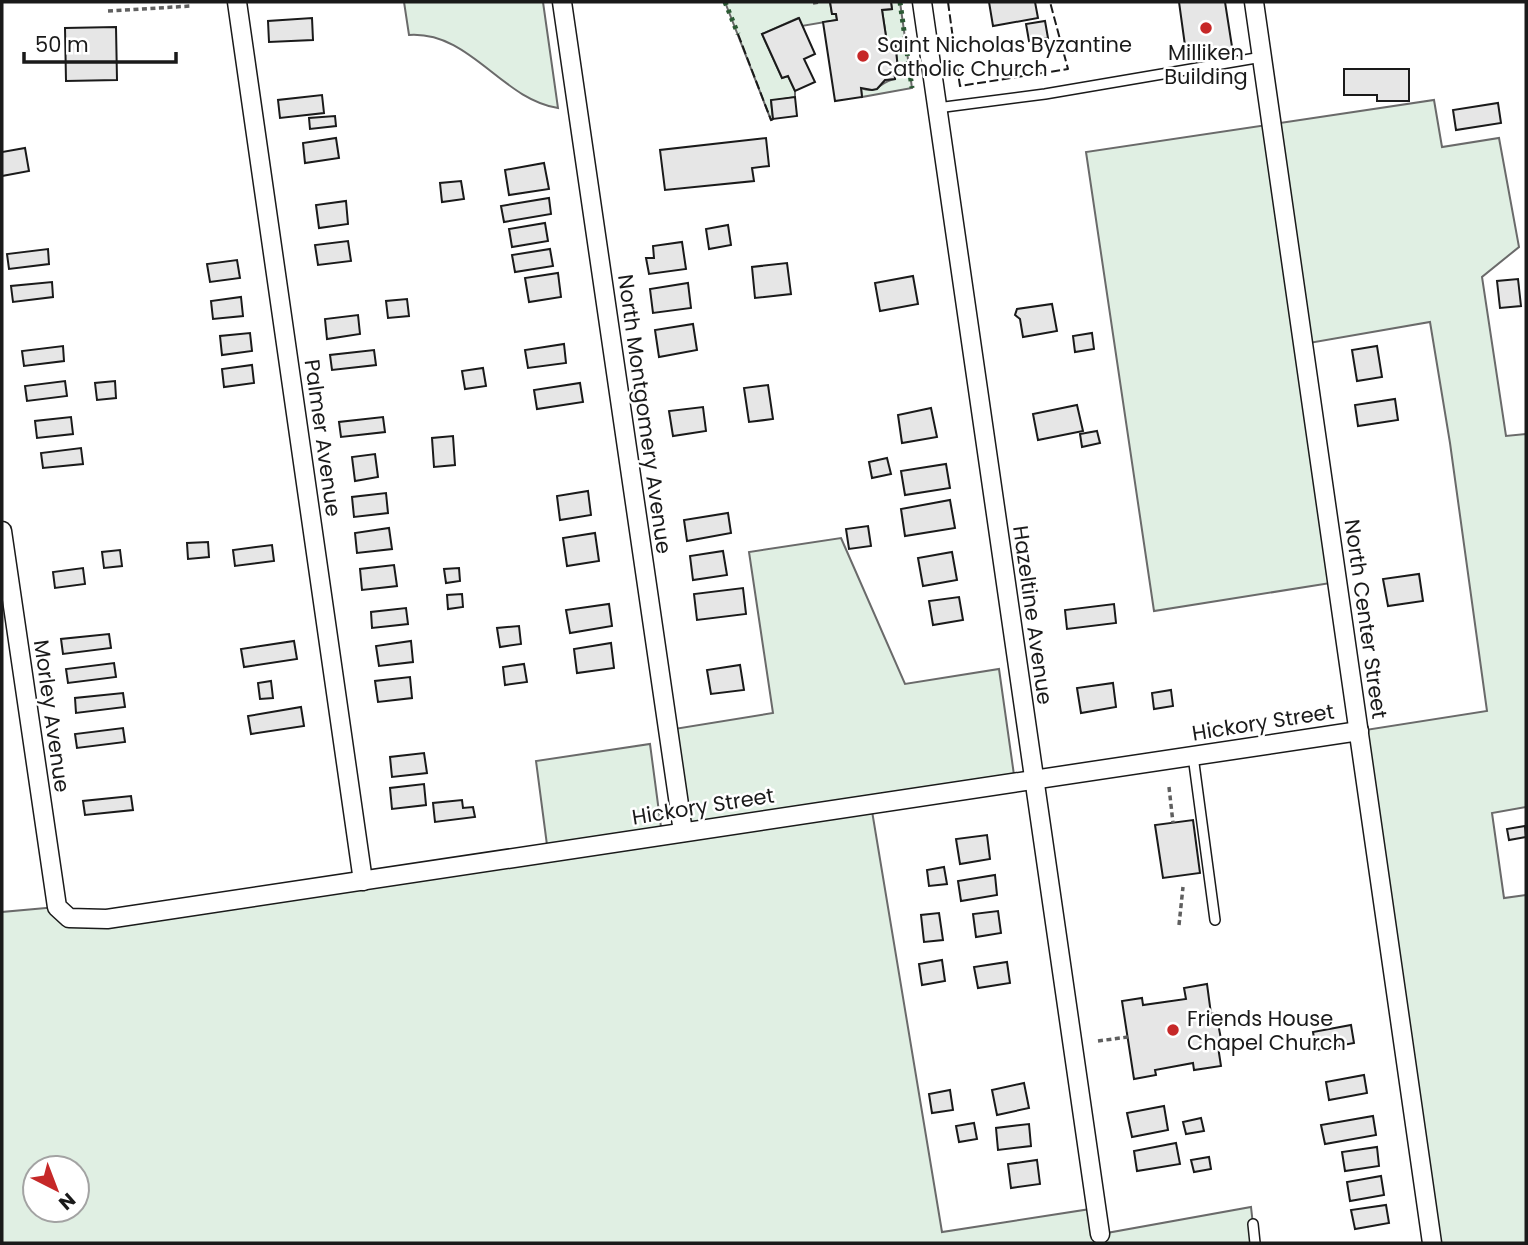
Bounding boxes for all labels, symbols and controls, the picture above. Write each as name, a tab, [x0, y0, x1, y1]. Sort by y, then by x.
marker: Milliken Building	[1198, 20, 1214, 36]
scale bar	[24, 21, 177, 65]
text: 50 m	[35, 30, 89, 59]
place label: Saint Nicholas Byzantine Catholic Church	[877, 30, 1132, 83]
place label: Milliken Building	[1164, 38, 1248, 91]
marker: Saint Nicholas Byzantine Catholic Church	[855, 48, 871, 64]
street label: North Montgomery Avenue	[611, 272, 679, 556]
street label: Palmer Avenue	[298, 358, 348, 518]
street label: North Center Street	[1338, 517, 1394, 721]
street label: Hazeltine Avenue	[1006, 524, 1060, 706]
street label: Morley Avenue	[27, 638, 77, 794]
street label: Hickory Street	[1190, 696, 1336, 748]
street label: Hickory Street	[630, 780, 776, 832]
place label: Friends House Chapel Church	[1187, 1004, 1346, 1057]
marker: Friends House Chapel Church	[1165, 1022, 1181, 1038]
north arrow	[21, 1154, 91, 1224]
text: N	[53, 1186, 81, 1216]

